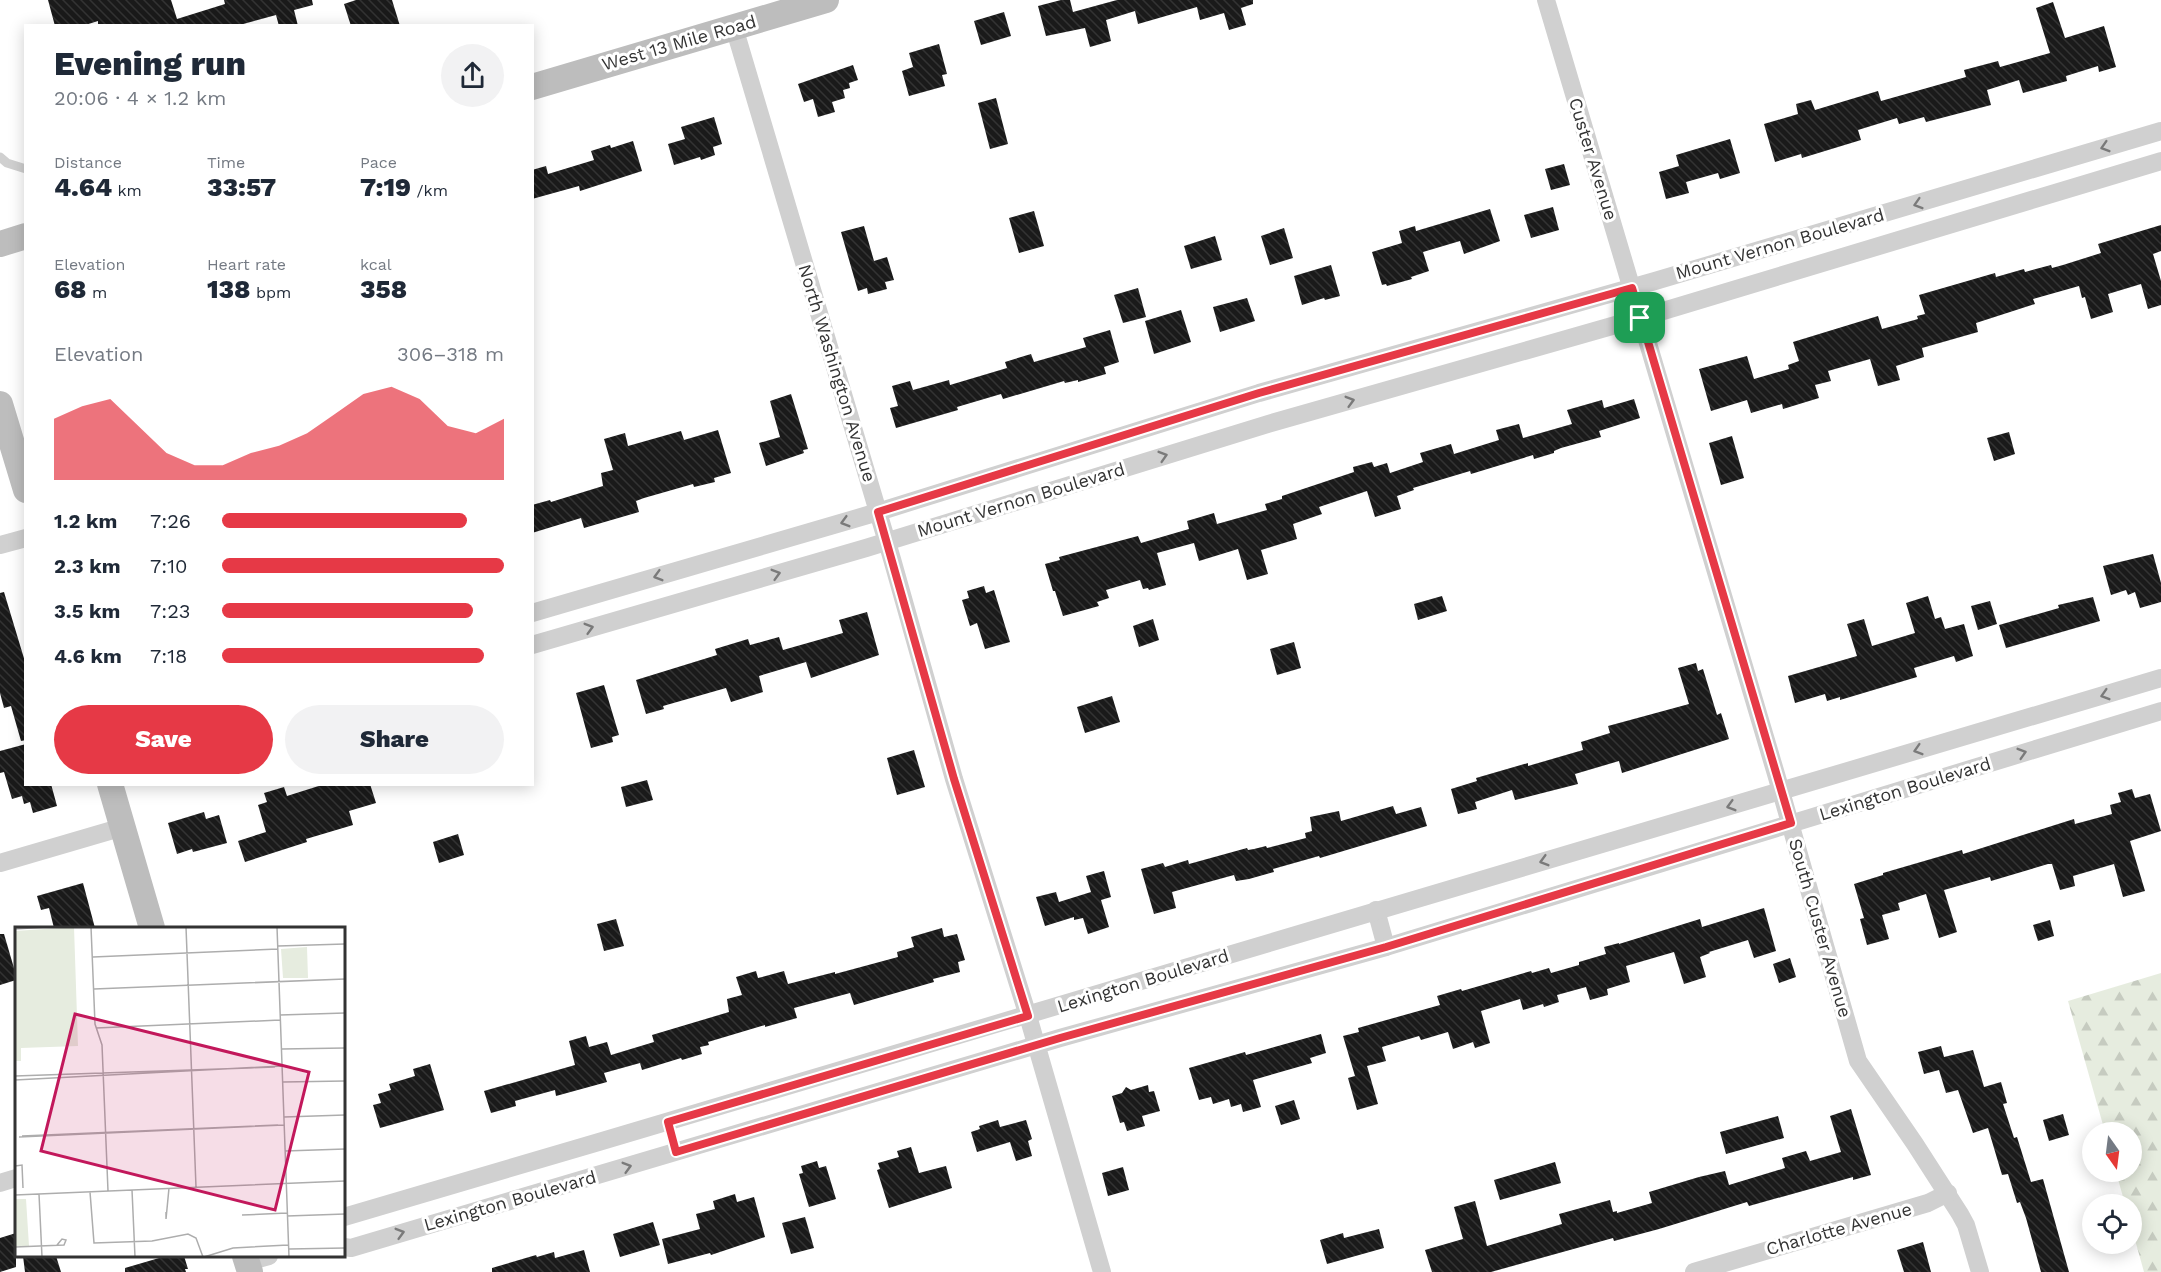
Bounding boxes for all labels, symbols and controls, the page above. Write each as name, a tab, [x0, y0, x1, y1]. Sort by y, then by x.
street label: West 13 Mile Road	[599, 10, 758, 75]
text: Evening run	[54, 44, 246, 83]
button: share	[441, 44, 504, 107]
text: 20:06 · 4 × 1.2 km	[54, 86, 226, 110]
street label: Custer Avenue	[1565, 95, 1622, 223]
one-way arrow	[2100, 140, 2111, 152]
text: Distance	[54, 153, 122, 172]
text: Time	[207, 153, 245, 172]
text: Pace	[360, 153, 397, 172]
text: 4.64	[54, 172, 112, 202]
text: 33:57	[207, 172, 276, 202]
text: 7:19	[360, 172, 411, 202]
text: km	[112, 181, 142, 200]
text: /km	[411, 181, 448, 200]
one-way arrow	[1913, 197, 1924, 209]
street label: Mount Vernon Boulevard	[1673, 204, 1887, 283]
text: Elevation	[54, 255, 125, 274]
text: Heart rate	[207, 255, 286, 274]
text: kcal	[360, 255, 392, 274]
street label: North Washington Avenue	[794, 261, 881, 484]
text: 68	[54, 274, 87, 304]
text: 138	[207, 274, 251, 304]
text: 358	[360, 274, 407, 304]
text: m	[87, 283, 107, 302]
text: bpm	[251, 283, 291, 302]
pin	[1614, 292, 1665, 343]
icon: arrive	[1623, 301, 1656, 334]
text: Elevation	[54, 342, 143, 366]
text: 306–318 m	[397, 342, 504, 366]
one-way arrow	[1344, 396, 1355, 408]
one-way arrow	[1157, 451, 1168, 463]
street label: Mount Vernon Boulevard	[915, 458, 1127, 541]
text: 1.2 km	[54, 509, 117, 533]
text: 7:26	[150, 509, 191, 533]
one-way arrow	[840, 514, 850, 527]
text: 2.3 km	[54, 554, 121, 578]
text: 7:10	[150, 554, 187, 578]
one-way arrow	[653, 569, 664, 581]
one-way arrow	[770, 569, 781, 581]
text: 3.5 km	[54, 599, 120, 623]
text: 7:23	[150, 599, 190, 623]
one-way arrow	[583, 623, 594, 635]
text: 4.6 km	[54, 644, 122, 668]
text: 7:18	[150, 644, 187, 668]
one-way arrow	[2100, 688, 2111, 700]
button: Save	[54, 705, 273, 774]
button: Share	[285, 705, 504, 774]
one-way arrow	[1913, 743, 1924, 755]
one-way arrow	[2016, 748, 2027, 760]
street label: Lexington Boulevard	[1817, 752, 1993, 825]
one-way arrow	[1726, 799, 1737, 811]
street label: South Custer Avenue	[1785, 836, 1856, 1020]
one-way arrow	[1539, 854, 1550, 866]
inset map	[15, 927, 345, 1257]
street label: Lexington Boulevard	[1055, 944, 1231, 1017]
north arrow	[2082, 1122, 2142, 1182]
map controls	[2082, 1122, 2142, 1254]
one-way arrow	[621, 1162, 632, 1174]
street label: Lexington Boulevard	[421, 1166, 598, 1235]
button: locate	[2082, 1194, 2142, 1254]
street label: Charlotte Avenue	[1764, 1198, 1914, 1259]
one-way arrow	[394, 1228, 405, 1240]

